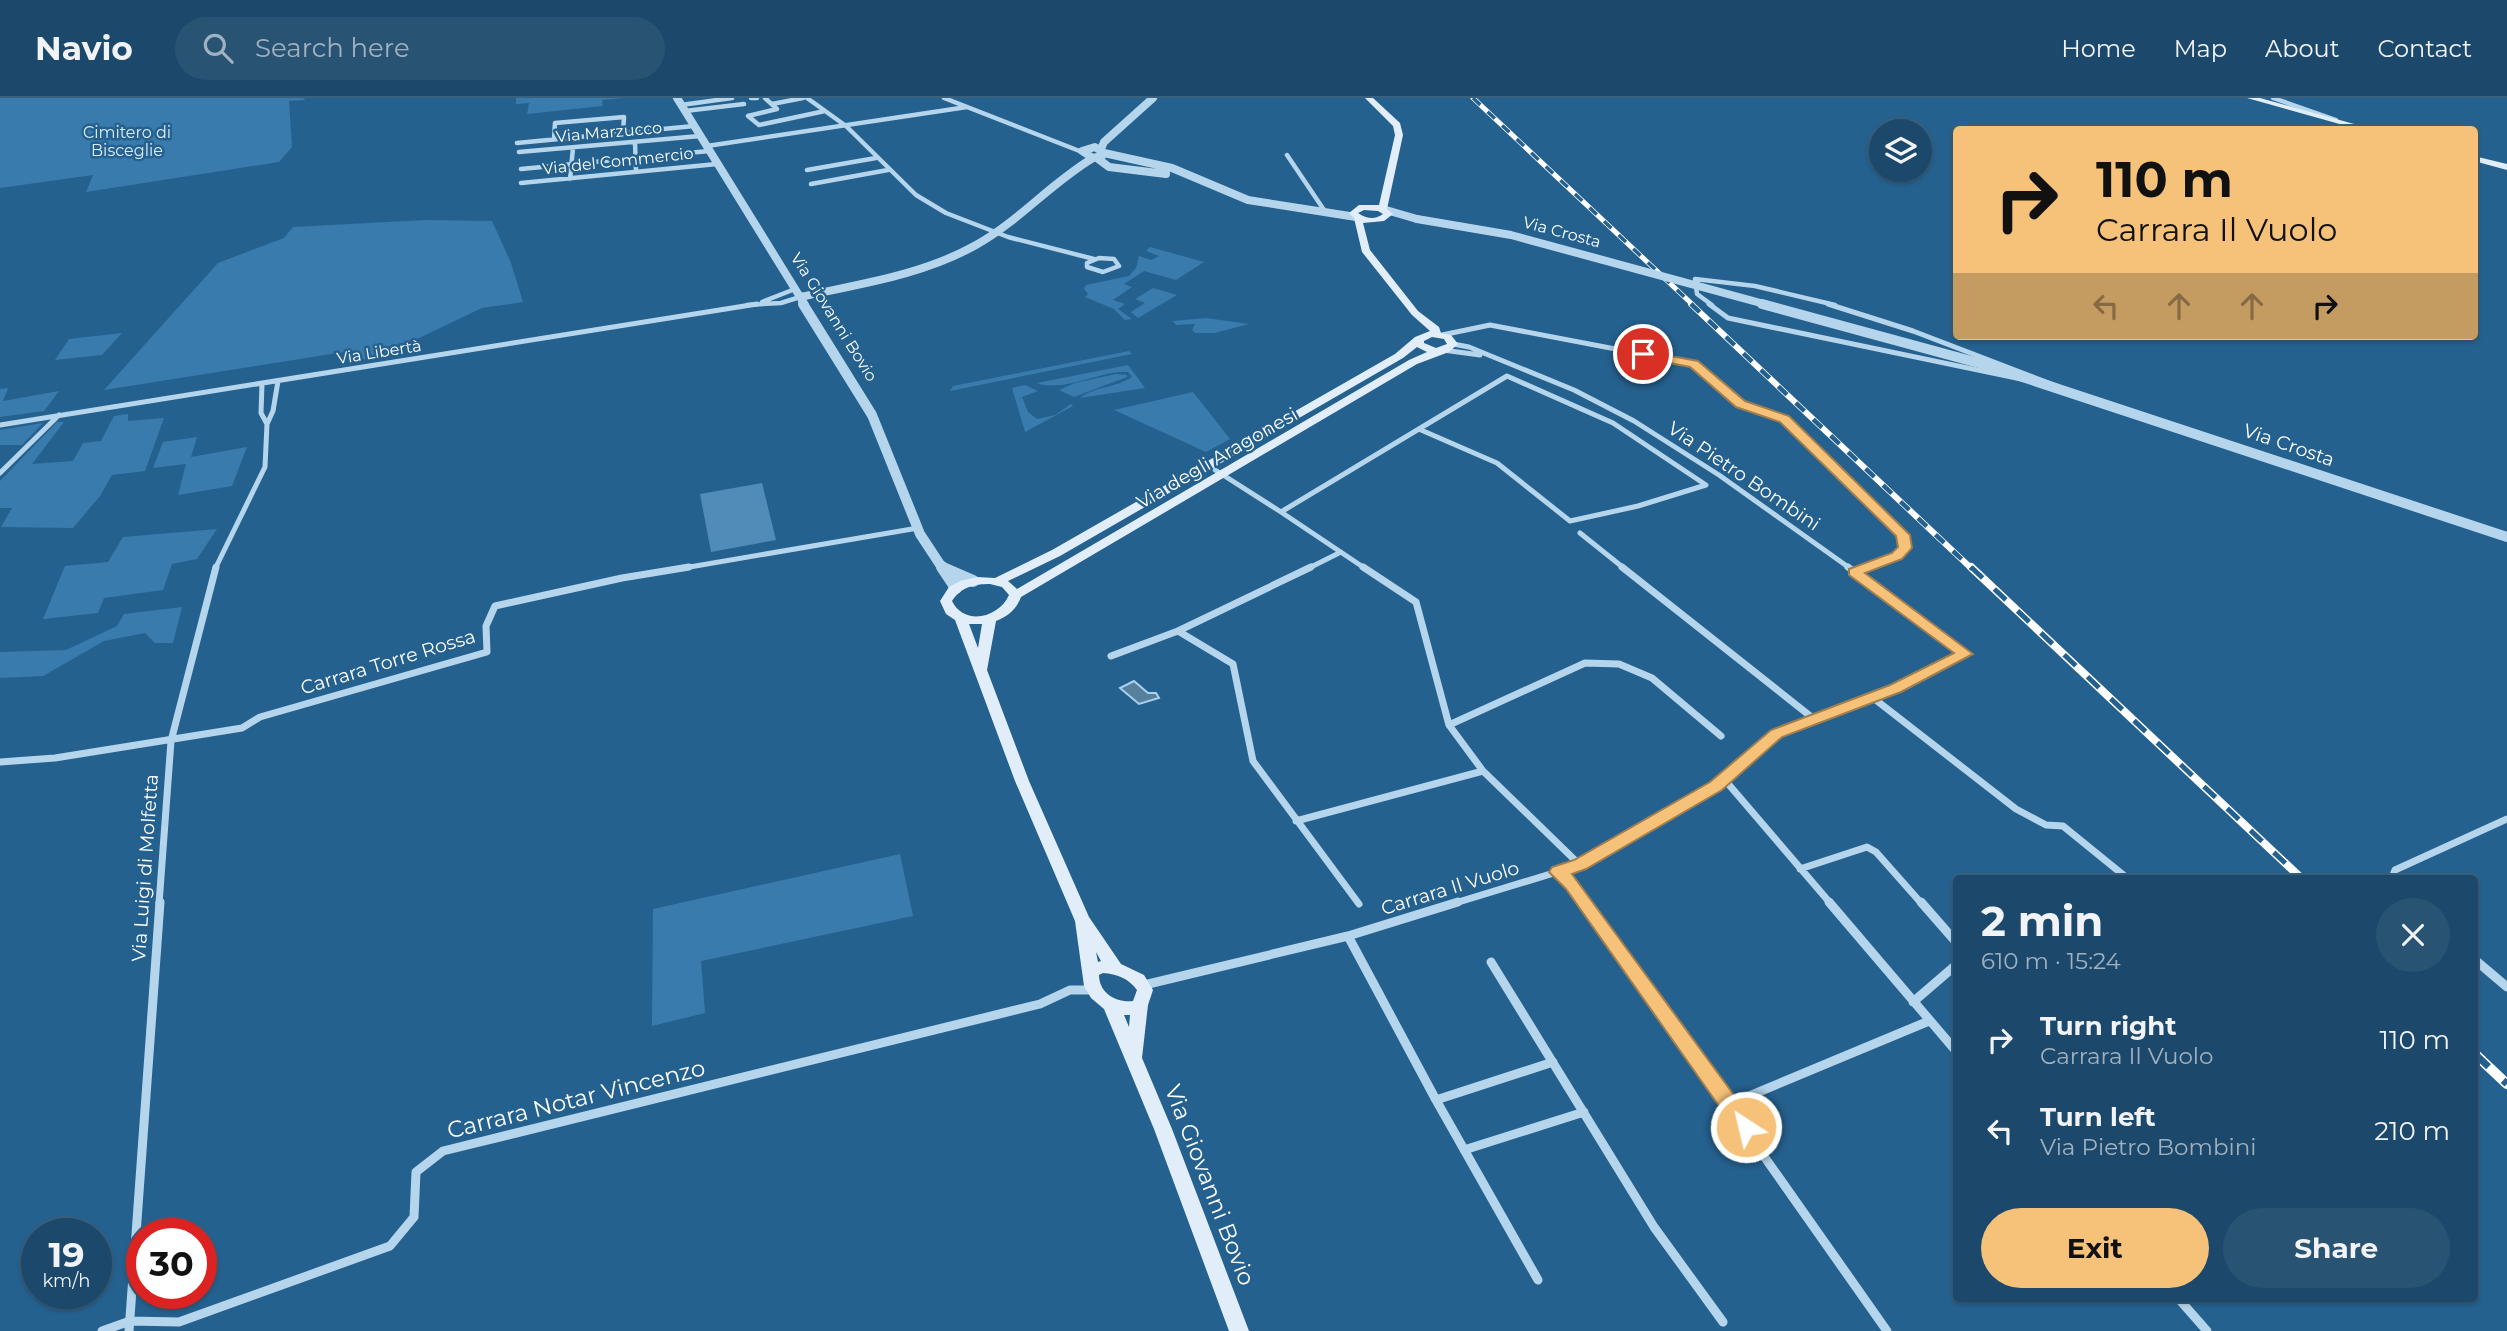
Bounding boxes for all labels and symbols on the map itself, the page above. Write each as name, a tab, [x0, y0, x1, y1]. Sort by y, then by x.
street label: Via Marzucco	[555, 118, 663, 146]
park label: Cimitero di Bisceglie	[83, 123, 171, 160]
street label: Via del Commercio	[541, 144, 695, 178]
street label: Via Crosta	[1521, 212, 1603, 252]
street label: Via Giovanni Bovio	[787, 249, 881, 385]
pin	[1613, 324, 1673, 384]
street label: Via Libertà	[335, 336, 423, 368]
street label: Via degli Aragonesi	[1132, 403, 1302, 513]
street label: Via Pietro Bombini	[1663, 416, 1825, 536]
street label: Via Crosta	[2240, 419, 2338, 471]
street label: Carrara Torre Rossa	[298, 624, 478, 700]
street label: Via Luigi di Molfetta	[127, 773, 163, 963]
street label: Carrara Il Vuolo	[1378, 856, 1522, 920]
street label: Carrara Notar Vincenzo	[444, 1053, 708, 1145]
street label: Via Giovanni Bovio	[1159, 1081, 1261, 1289]
position arrow	[1709, 1090, 1783, 1164]
speed limit sign: 30	[126, 1218, 217, 1309]

